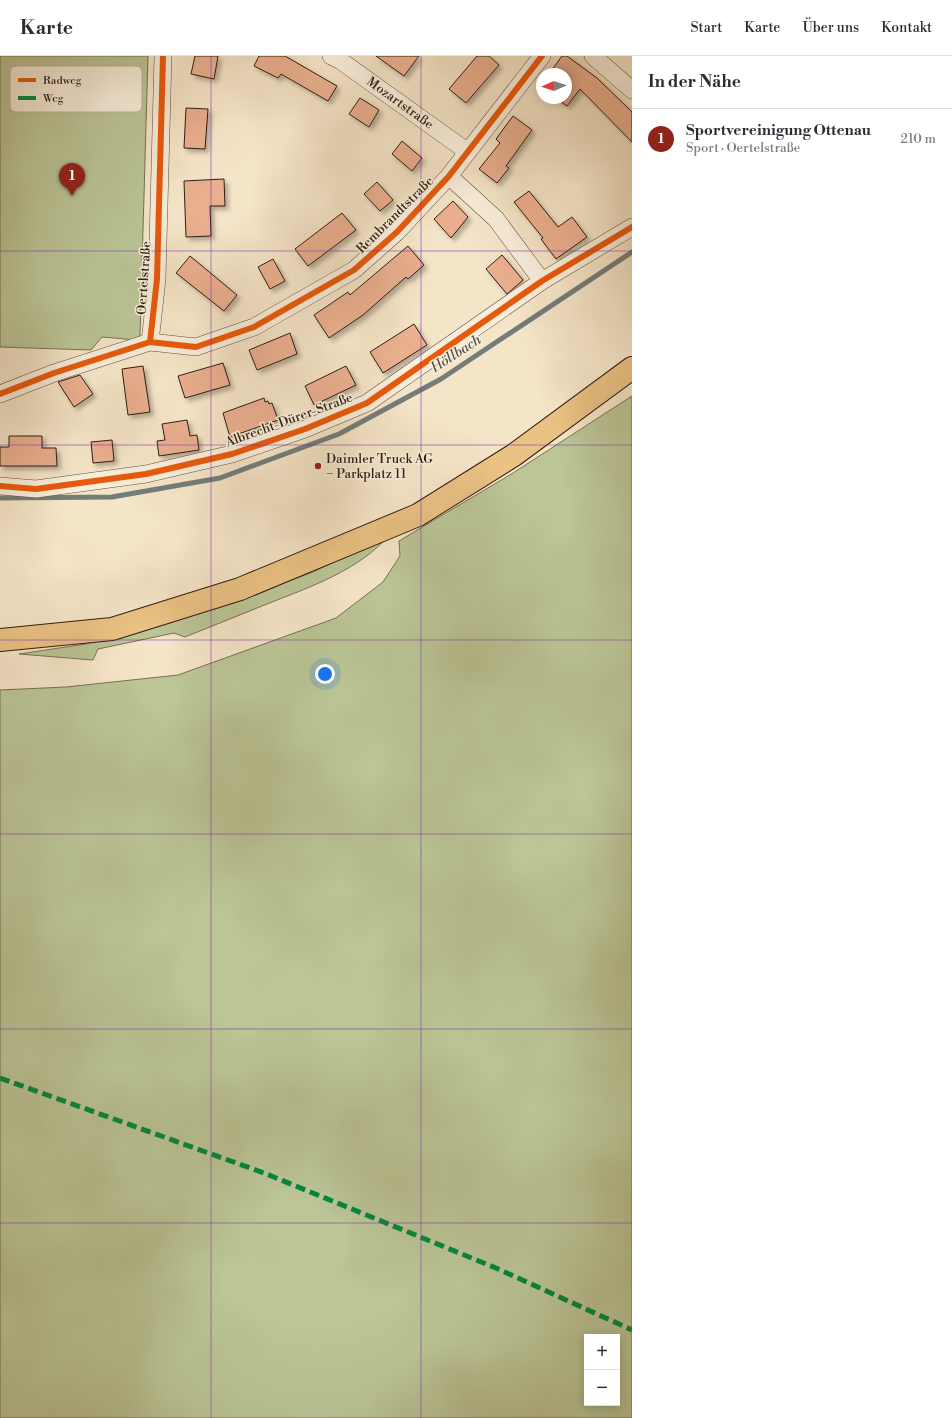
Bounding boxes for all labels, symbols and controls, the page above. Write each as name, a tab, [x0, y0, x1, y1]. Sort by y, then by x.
text: Karte	[20, 16, 73, 40]
text: Start	[690, 19, 722, 37]
text: Karte	[744, 19, 780, 37]
text: Über uns	[802, 19, 859, 37]
text: Kontakt	[881, 19, 932, 37]
legend	[10, 66, 142, 112]
north arrow	[536, 68, 572, 104]
text: In der Nähe	[648, 71, 741, 93]
street label: Mozartstraße	[363, 73, 437, 133]
text: Radweg	[43, 74, 82, 88]
text: Weg	[42, 92, 64, 106]
text: Sportvereinigung Ottenau	[686, 121, 871, 140]
text: 1	[658, 131, 664, 147]
text: 210 m	[901, 131, 936, 147]
text: Sport · Oertelstraße	[686, 140, 800, 156]
pin: 1	[59, 163, 85, 196]
street label: Rembrandtstraße	[353, 173, 437, 257]
street label: Oertelstraße	[133, 240, 155, 315]
water label: Höllbach	[427, 331, 485, 378]
street label: Albrecht-Dürer-Straße	[222, 389, 355, 451]
place label: Daimler Truck AG − Parkplatz 11	[326, 451, 433, 482]
marker: Daimler Truck AG − Parkplatz 11	[313, 461, 323, 471]
your location	[315, 664, 335, 684]
map controls	[584, 1334, 620, 1406]
button: +	[584, 1334, 620, 1370]
button: −	[584, 1370, 620, 1406]

